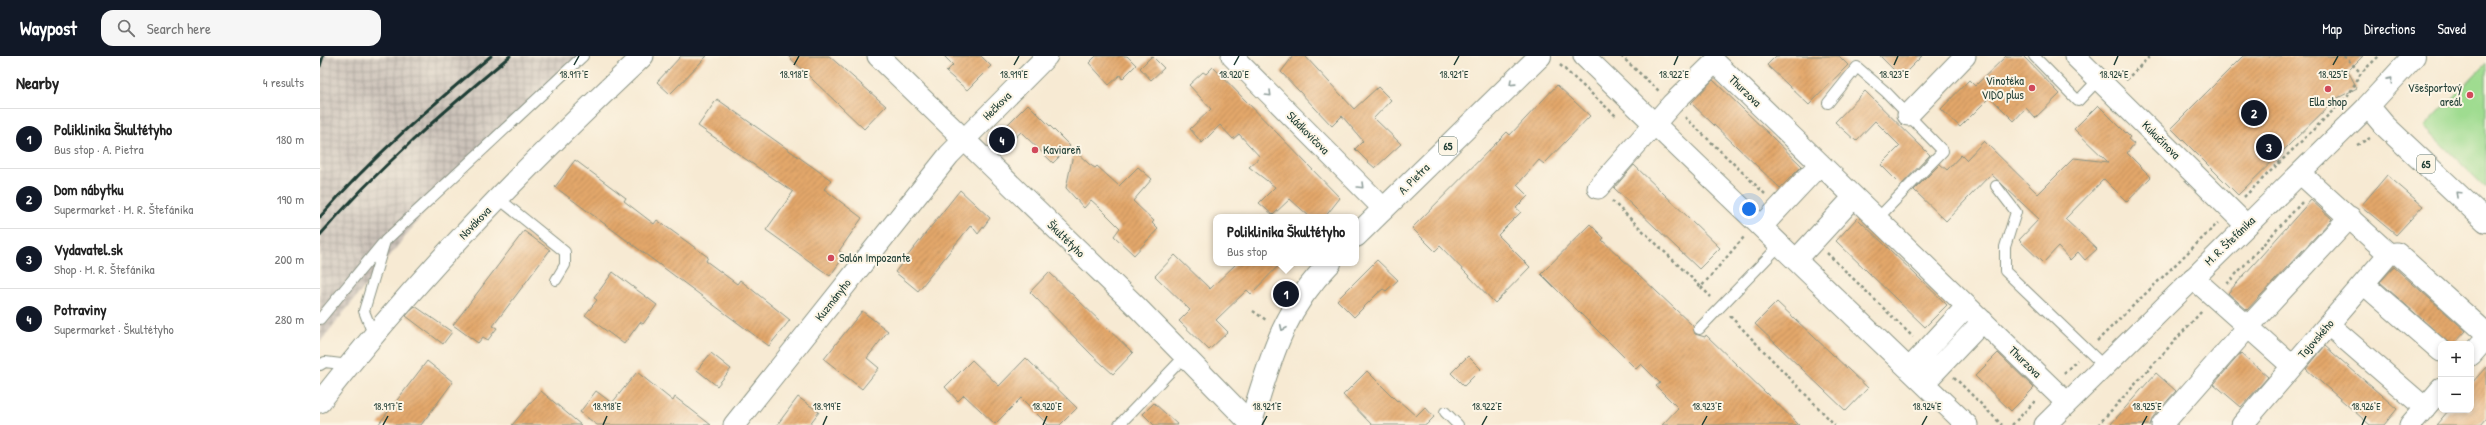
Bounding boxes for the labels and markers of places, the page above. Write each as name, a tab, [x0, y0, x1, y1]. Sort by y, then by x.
place label: Vinotéka VIDO plus	[1982, 72, 2024, 103]
place label: Všešportový areál	[2408, 79, 2463, 110]
marker: Vinotéka VIDO plus	[2027, 83, 2037, 93]
marker: Ella shop	[2323, 84, 2333, 94]
marker: Všešportový areál	[2465, 90, 2475, 100]
place label: Ella shop	[2309, 93, 2347, 110]
pin: 2	[2241, 98, 2267, 128]
pin: 4	[989, 125, 1015, 155]
pin: 3	[2256, 132, 2282, 162]
place label: Kaviareň	[1043, 141, 1081, 158]
marker: Kaviareň	[1030, 145, 1040, 155]
place label: Salón Impozante	[839, 249, 911, 266]
marker: Salón Impozante	[826, 253, 836, 263]
pin: 1	[1273, 279, 1299, 309]

